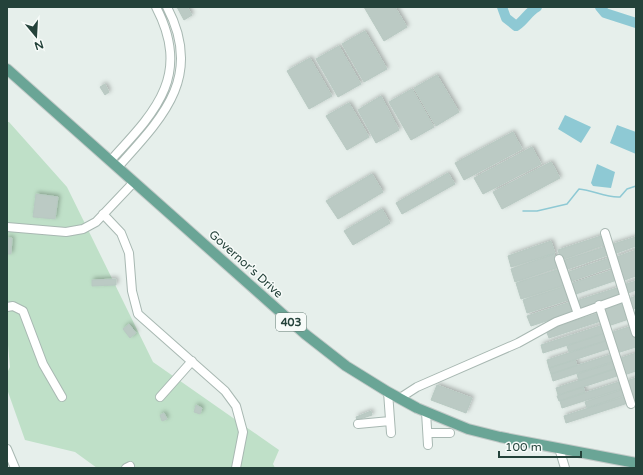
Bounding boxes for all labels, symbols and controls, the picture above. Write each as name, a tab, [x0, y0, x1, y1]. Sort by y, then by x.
north arrow	[16, 16, 56, 56]
text: N	[33, 37, 45, 53]
street label: Governor's Drive	[206, 227, 286, 301]
road number: 403	[276, 313, 306, 331]
scale bar	[499, 433, 581, 459]
text: 100 m	[505, 440, 542, 454]

